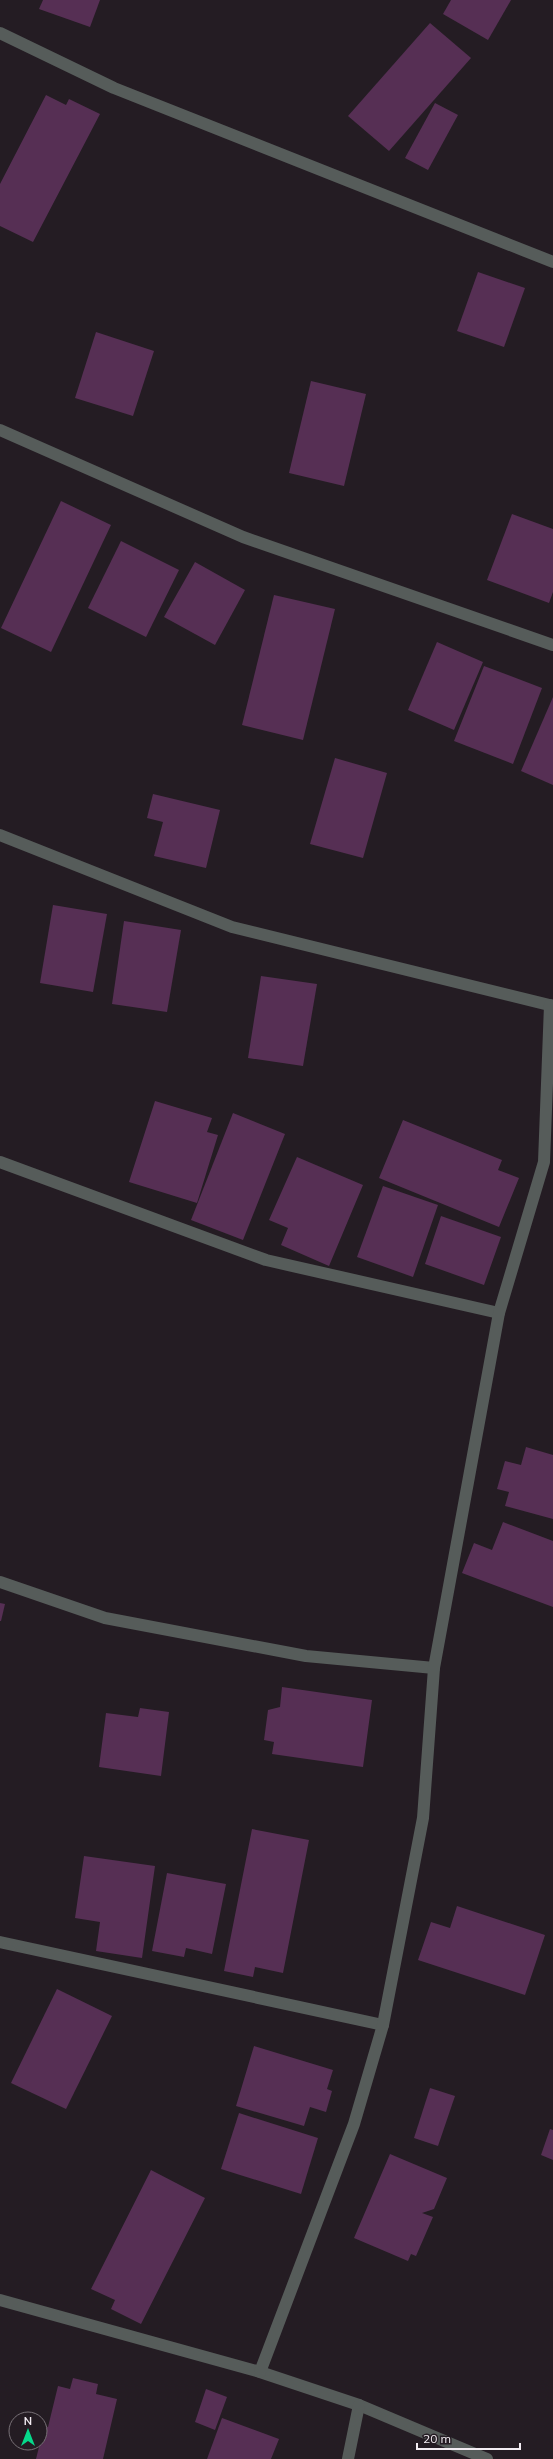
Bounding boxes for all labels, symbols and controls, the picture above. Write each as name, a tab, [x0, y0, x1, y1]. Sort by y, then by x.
north arrow	[8, 2411, 48, 2451]
text: N	[24, 2414, 32, 2428]
scale bar	[417, 2425, 520, 2451]
text: 20 m	[423, 2431, 451, 2446]

